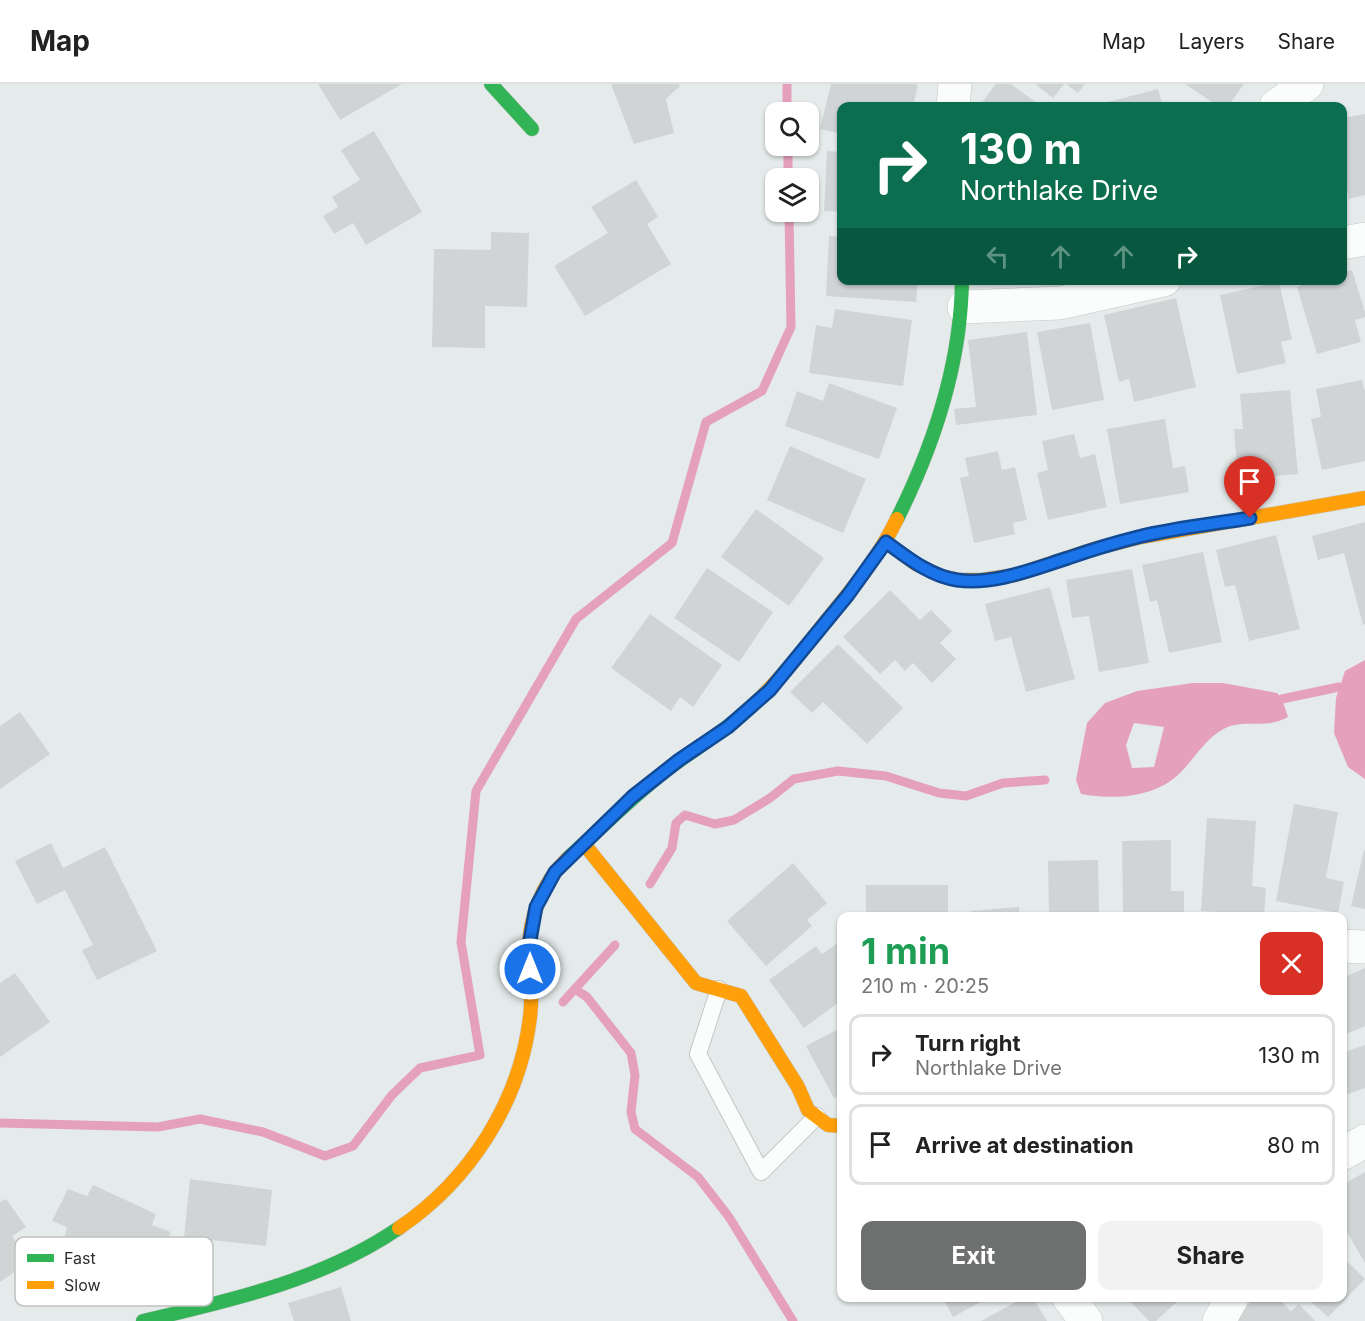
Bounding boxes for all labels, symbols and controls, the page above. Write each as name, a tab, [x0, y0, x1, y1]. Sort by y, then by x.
text: Map	[30, 24, 90, 58]
text: Map	[1102, 29, 1146, 54]
text: Layers	[1179, 29, 1245, 54]
text: Share	[1278, 29, 1335, 54]
map controls	[765, 102, 819, 222]
button: search	[765, 102, 819, 156]
text: 130 m	[960, 123, 1082, 174]
icon: right	[861, 126, 939, 204]
button: layers	[765, 168, 819, 222]
text: Northlake Drive	[960, 174, 1158, 207]
icon: left	[981, 240, 1014, 273]
icon: ahead	[1044, 240, 1077, 273]
icon: ahead	[1107, 240, 1140, 273]
icon: right	[1170, 240, 1203, 273]
pin	[1224, 456, 1275, 518]
icon: arrive	[1233, 465, 1266, 498]
text: 1 min	[861, 929, 950, 973]
button: close	[1260, 932, 1323, 995]
position arrow	[498, 937, 562, 1001]
text: 210 m · 20:25	[861, 974, 989, 998]
text: Turn right	[915, 1030, 1021, 1056]
icon: right	[864, 1038, 897, 1071]
text: 130 m	[1258, 1042, 1320, 1068]
text: Northlake Drive	[915, 1056, 1062, 1080]
icon: arrive	[864, 1128, 897, 1161]
text: Arrive at destination	[915, 1132, 1134, 1158]
text: 80 m	[1267, 1132, 1320, 1158]
button: Exit	[861, 1221, 1086, 1290]
button: Share	[1098, 1221, 1323, 1290]
legend	[15, 1237, 213, 1306]
text: Fast	[64, 1248, 96, 1268]
text: Slow	[64, 1275, 101, 1295]

